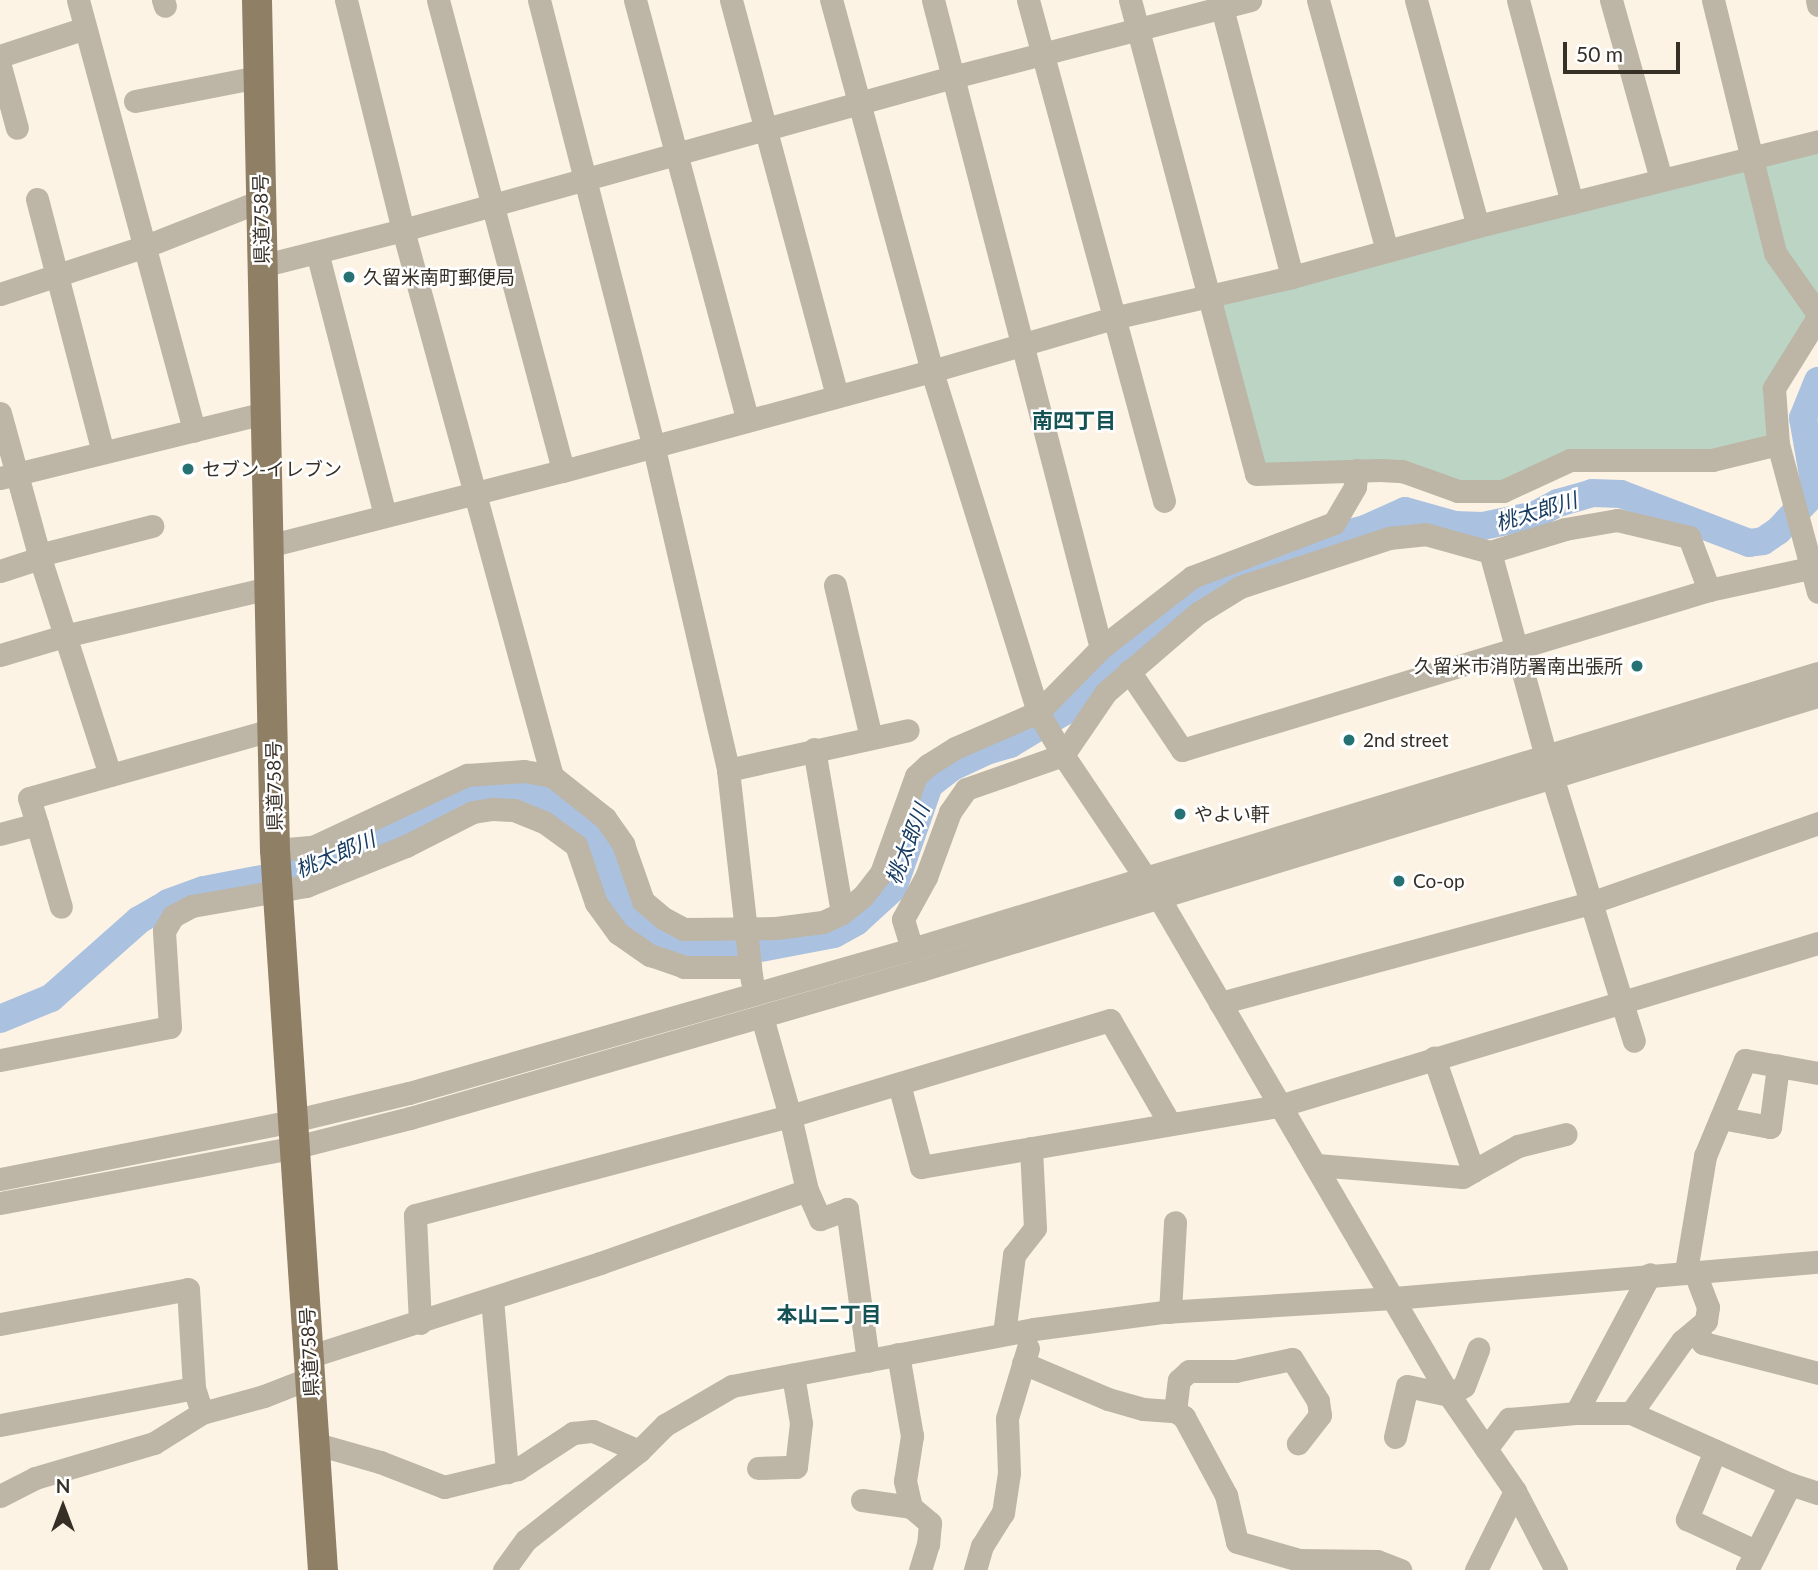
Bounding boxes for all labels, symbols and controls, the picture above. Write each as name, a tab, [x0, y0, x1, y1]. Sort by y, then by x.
scale bar	[1566, 28, 1683, 72]
text: 50 m	[1576, 41, 1623, 66]
street label: 県道758号	[249, 174, 273, 264]
place label: 久留米南町郵便局	[363, 266, 515, 288]
marker: 久留米南町郵便局	[341, 269, 357, 285]
district label: 南四丁目	[1032, 407, 1116, 433]
place label: セブン-イレブン	[202, 458, 342, 480]
marker: セブン-イレブン	[180, 461, 196, 477]
water label: 桃太郎川	[1492, 487, 1580, 535]
place label: 久留米市消防署南出張所	[1414, 655, 1623, 677]
marker: 久留米市消防署南出張所	[1629, 658, 1645, 674]
place label: 2nd street	[1363, 729, 1448, 751]
marker: 2nd street	[1341, 732, 1357, 748]
street label: 県道758号	[262, 741, 286, 831]
water label: 桃太郎川	[880, 800, 934, 888]
place label: やよい軒	[1194, 803, 1270, 825]
marker: やよい軒	[1172, 806, 1188, 822]
water label: 桃太郎川	[291, 826, 379, 882]
place label: Co-op	[1413, 870, 1465, 892]
marker: Co-op	[1391, 873, 1407, 889]
district label: 本山二丁目	[777, 1301, 881, 1327]
street label: 県道758号	[295, 1306, 323, 1398]
north arrow	[28, 1472, 98, 1542]
text: N	[56, 1474, 70, 1497]

